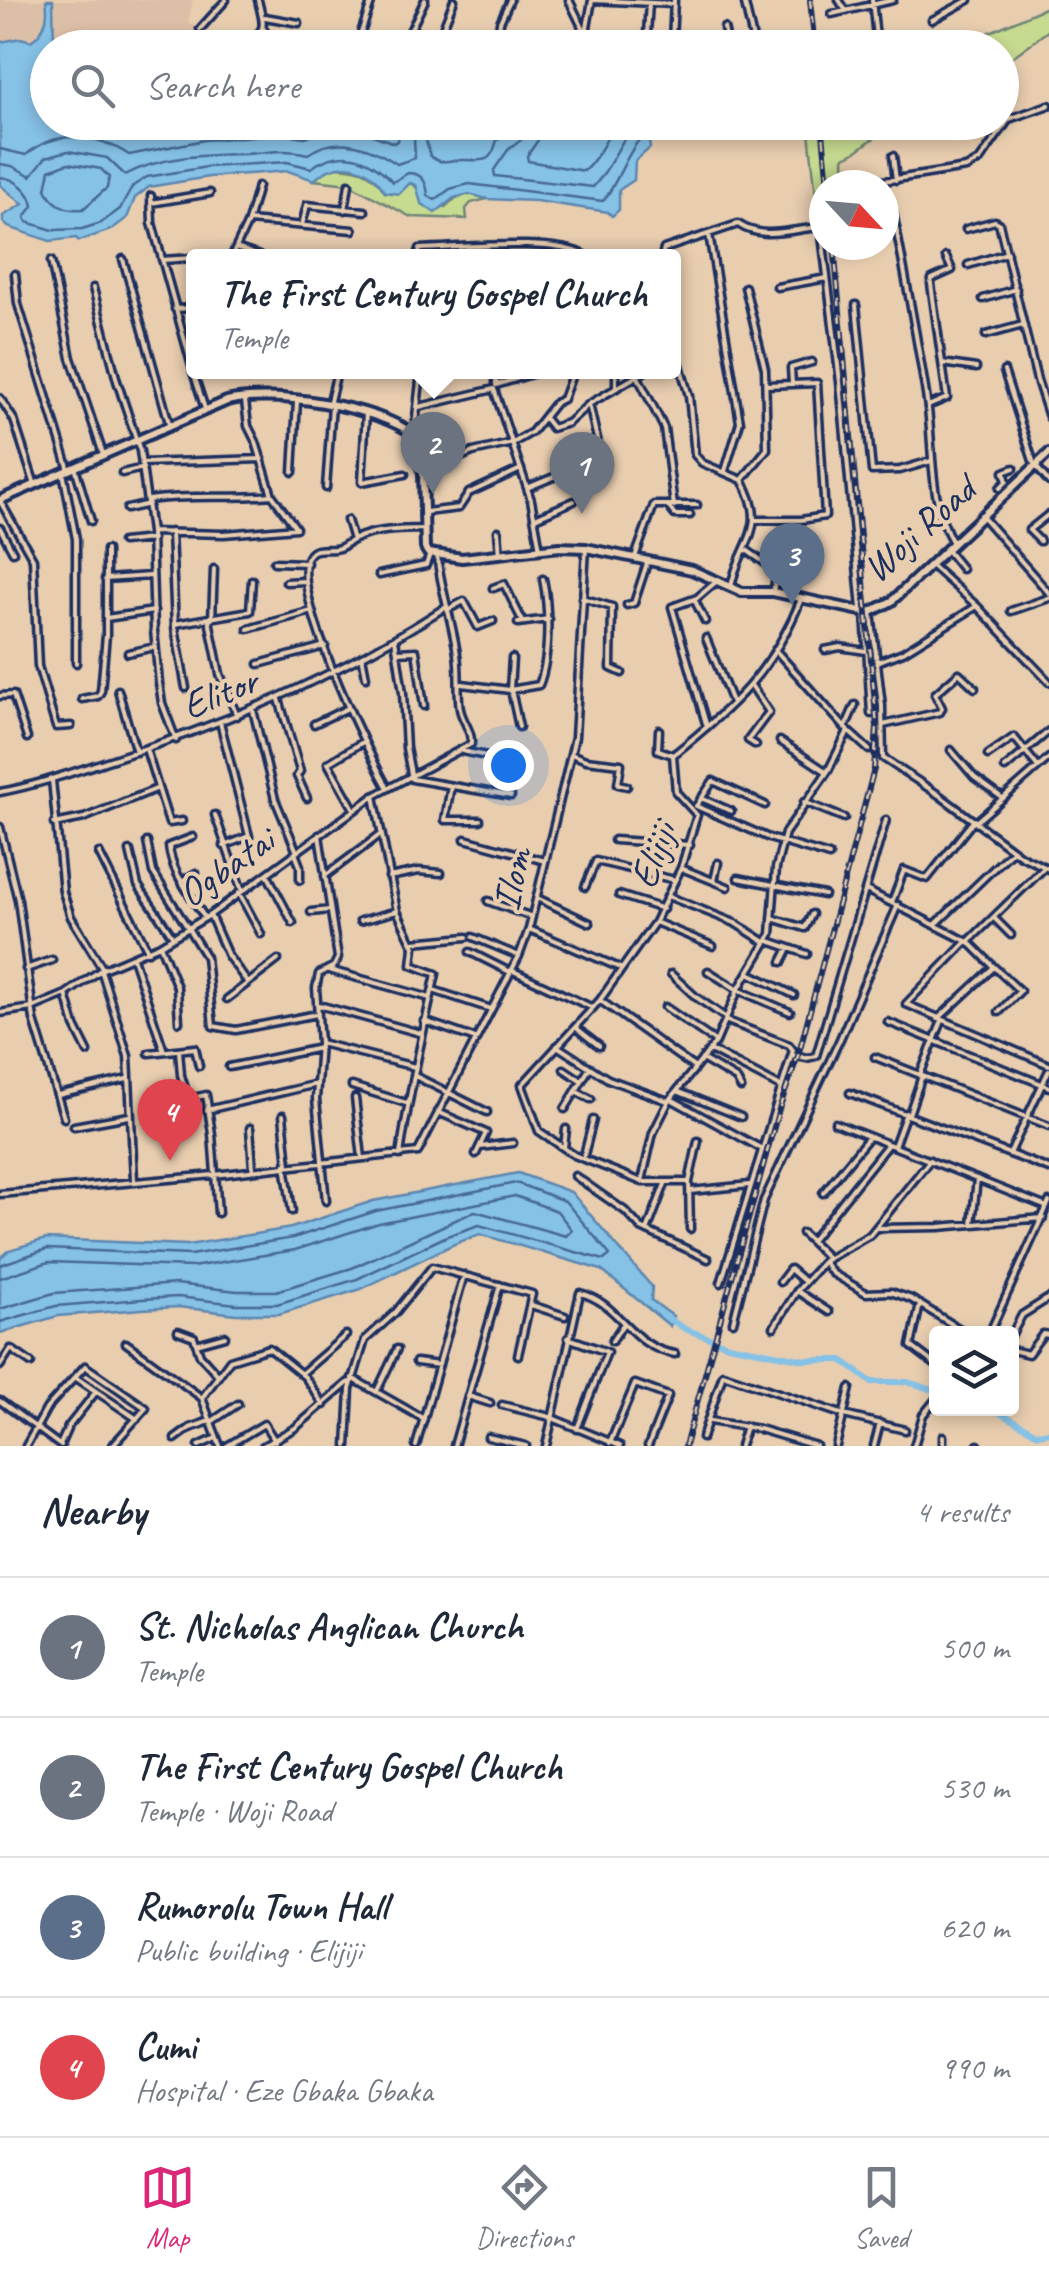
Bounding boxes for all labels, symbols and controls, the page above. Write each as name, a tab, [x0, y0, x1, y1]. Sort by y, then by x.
search box	[30, 30, 1019, 140]
icon: search	[65, 58, 120, 113]
text: Search here	[145, 62, 300, 109]
north arrow	[809, 170, 899, 260]
popup	[186, 249, 681, 379]
text: The First Century Gospel Church	[220, 270, 647, 317]
text: Temple	[220, 317, 288, 358]
pin: 2	[400, 412, 466, 494]
pin: 1	[550, 432, 614, 514]
street label: Woji Road	[852, 461, 991, 593]
pin: 3	[760, 522, 824, 605]
street label: Elitor	[175, 654, 268, 731]
your location	[483, 740, 534, 791]
street label: Elijiji	[618, 811, 689, 895]
street label: Ogbatai	[168, 813, 288, 918]
street label: Ilom	[481, 841, 544, 915]
pin: 4	[138, 1078, 202, 1161]
map controls	[929, 1326, 1019, 1416]
button: layers	[929, 1326, 1019, 1416]
text: Nearby	[40, 1485, 146, 1538]
text: 4 results	[915, 1491, 1009, 1532]
text: St. Nicholas Anglican Church	[135, 1603, 523, 1650]
text: 1	[65, 1627, 80, 1668]
text: 500 m	[940, 1627, 1009, 1668]
text: Temple	[135, 1650, 203, 1691]
text: The First Century Gospel Church	[135, 1743, 562, 1790]
text: 2	[65, 1767, 80, 1808]
text: 530 m	[940, 1767, 1009, 1808]
text: Temple · Woji Road	[135, 1790, 333, 1831]
text: Rumorolu Town Hall	[135, 1883, 387, 1930]
text: 3	[65, 1907, 80, 1948]
text: 620 m	[940, 1907, 1009, 1948]
text: Public building · Elijiji	[135, 1930, 362, 1971]
text: Cumi	[135, 2023, 196, 2070]
text: 4	[65, 2047, 80, 2088]
text: 990 m	[940, 2047, 1009, 2088]
text: Hospital · Eze Gbaka Gbaka	[135, 2070, 433, 2111]
tab: Map	[140, 2160, 195, 2255]
tab: Directions	[476, 2160, 573, 2255]
tab: Saved	[854, 2160, 909, 2255]

